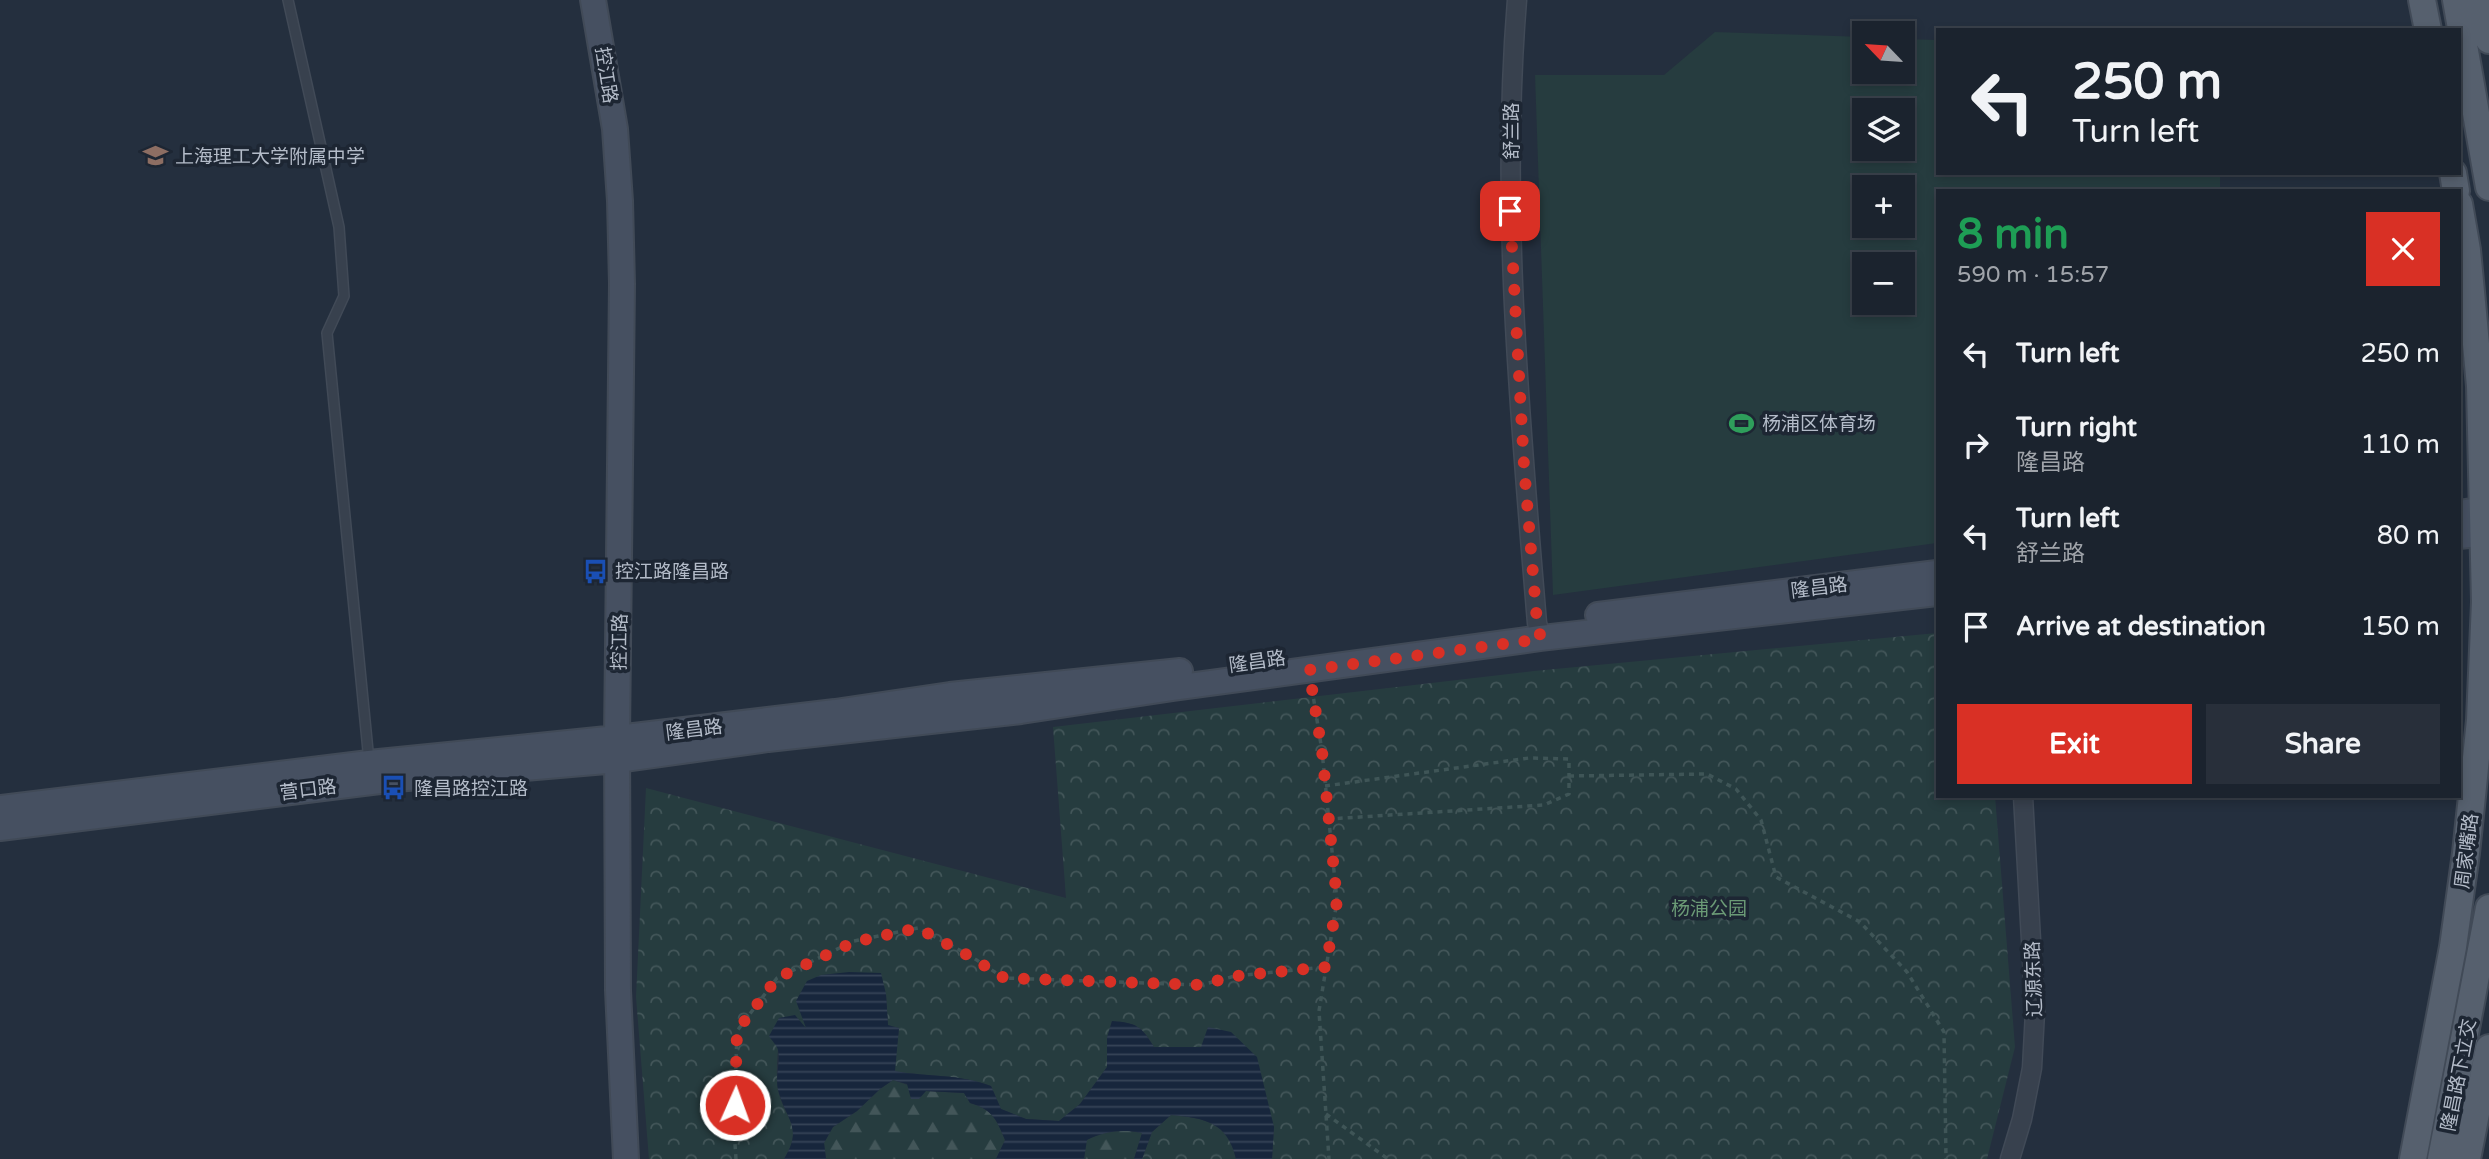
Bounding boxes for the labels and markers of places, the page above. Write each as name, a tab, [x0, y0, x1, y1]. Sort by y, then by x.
school or university icon: 上海理工大学附属中学	[141, 142, 169, 170]
place label: 上海理工大学附属中学	[175, 146, 365, 168]
pin	[1480, 181, 1540, 241]
sports icon: 杨浦区体育场	[1728, 409, 1756, 437]
place label: 杨浦区体育场	[1762, 413, 1876, 435]
bus stop icon: 控江路隆昌路	[581, 557, 609, 585]
place label: 控江路隆昌路	[615, 561, 729, 583]
bus stop icon: 隆昌路控江路	[380, 774, 408, 802]
place label: 隆昌路控江路	[414, 778, 528, 800]

